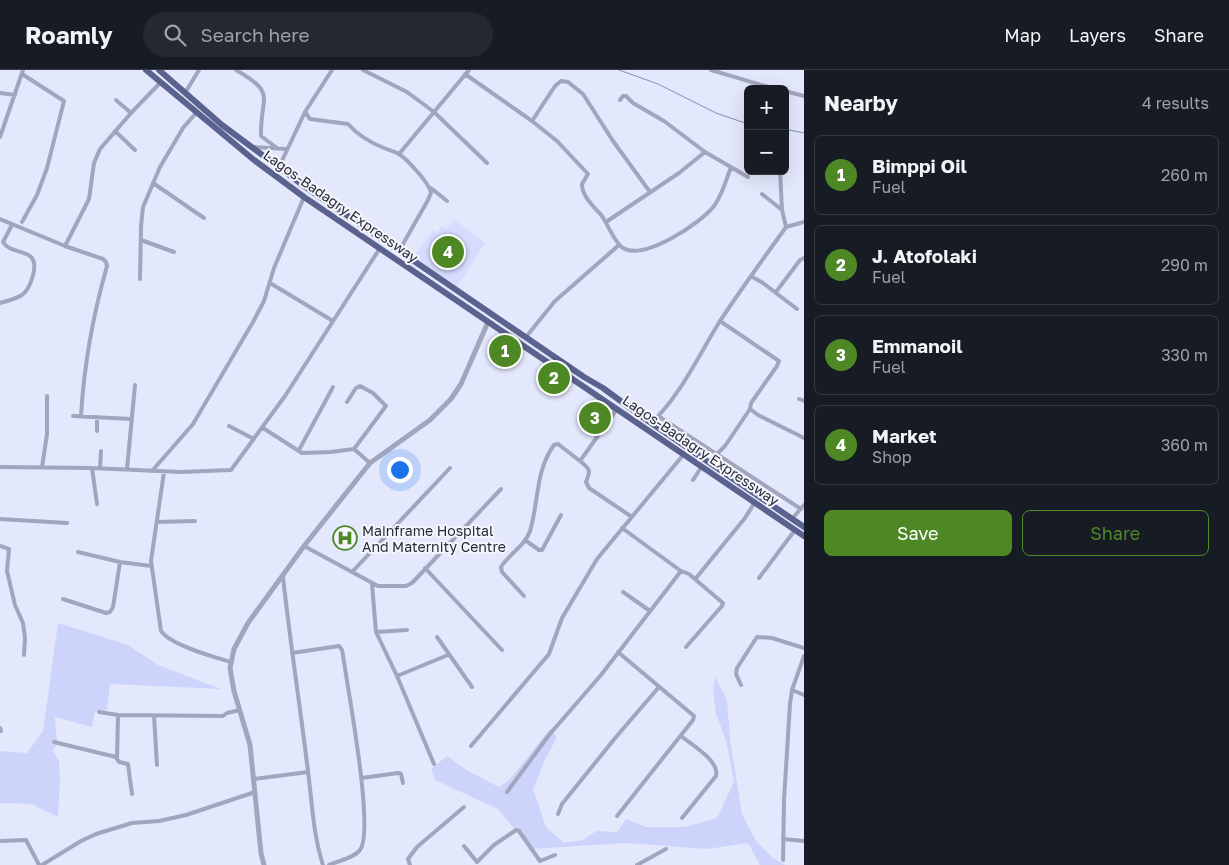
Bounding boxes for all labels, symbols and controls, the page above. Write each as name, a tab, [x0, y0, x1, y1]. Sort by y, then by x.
search box	[143, 12, 493, 57]
text: Roamly	[25, 20, 113, 49]
icon: search	[161, 21, 189, 49]
text: Search here	[201, 23, 309, 46]
text: Map	[1004, 24, 1041, 46]
text: Layers	[1069, 24, 1126, 46]
text: Share	[1154, 24, 1204, 46]
map controls	[744, 85, 789, 175]
button: +	[744, 85, 789, 130]
text: Nearby	[824, 90, 898, 116]
text: 4 results	[1142, 93, 1209, 113]
button: −	[744, 130, 789, 175]
street label: Lagos-Badagry Expressway	[260, 146, 422, 266]
text: Bimppi Oil	[872, 154, 967, 177]
text: 1	[837, 165, 845, 185]
text: 260 m	[1161, 165, 1208, 185]
text: Fuel	[872, 177, 906, 197]
pin: 4	[432, 233, 464, 271]
text: J. Atofolaki	[872, 244, 977, 267]
text: 2	[836, 255, 846, 275]
text: 290 m	[1161, 255, 1208, 275]
text: Fuel	[872, 267, 906, 287]
pin: 1	[489, 332, 521, 370]
text: Emmanoil	[872, 334, 963, 357]
text: 3	[836, 345, 846, 365]
text: 330 m	[1161, 345, 1208, 365]
text: Fuel	[872, 357, 906, 377]
pin: 2	[538, 359, 570, 397]
street label: Lagos-Badagry Expressway	[620, 391, 783, 509]
pin: 3	[579, 399, 611, 437]
text: Market	[872, 424, 937, 447]
text: 4	[836, 435, 846, 455]
text: 360 m	[1161, 435, 1208, 455]
text: Shop	[872, 447, 912, 467]
your location	[387, 457, 413, 483]
button: Save	[824, 510, 1012, 556]
button: Share	[1022, 510, 1209, 556]
place label: Mainframe Hospital And Maternity Centre	[362, 522, 506, 555]
hospital icon: Mainframe Hospital And Maternity Centre	[332, 525, 358, 551]

